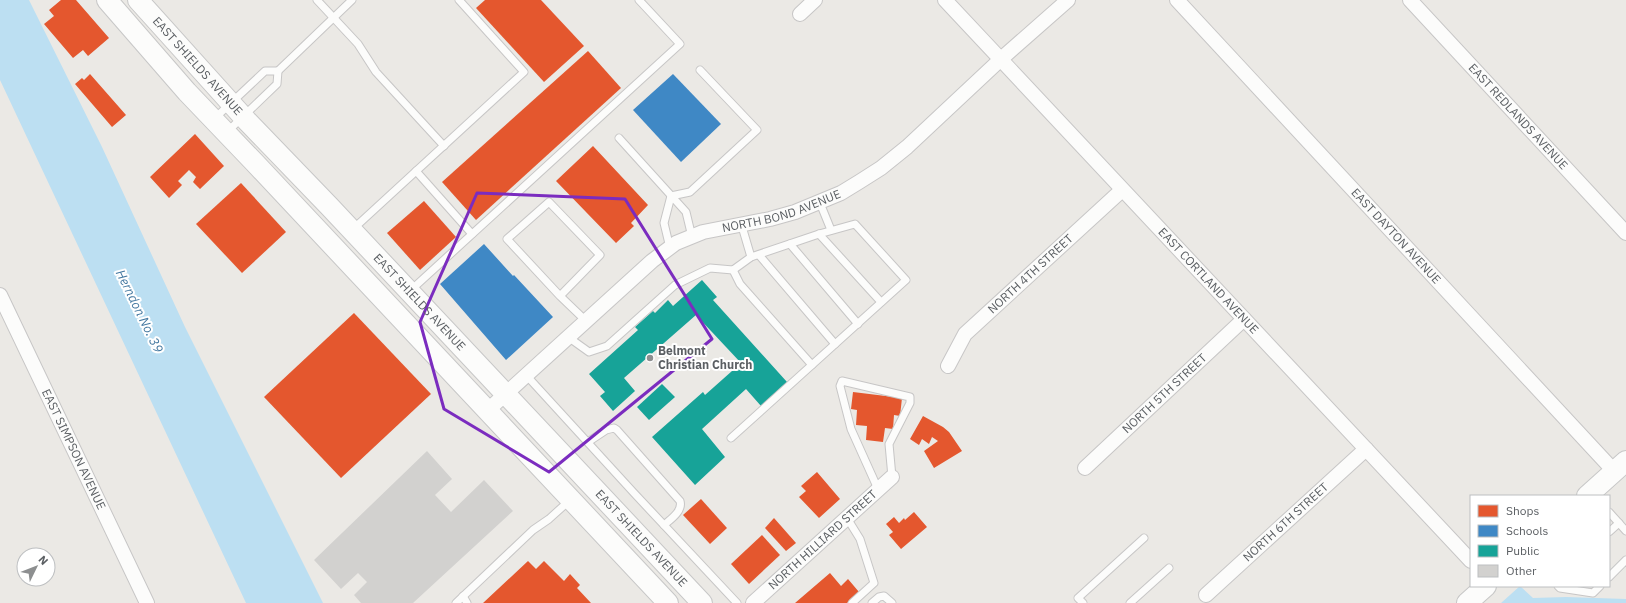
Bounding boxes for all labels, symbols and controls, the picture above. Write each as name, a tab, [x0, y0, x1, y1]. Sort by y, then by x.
street label: EAST SHIELDS AVENUE	[150, 13, 246, 118]
street label: EAST REDLANDS AVENUE	[1466, 60, 1571, 173]
street label: EAST DAYTON AVENUE	[1348, 185, 1444, 287]
street label: NORTH BOND AVENUE	[721, 186, 843, 235]
street label: EAST CORTLAND AVENUE	[1155, 224, 1262, 337]
street label: NORTH 4TH STREET	[984, 231, 1076, 316]
street label: EAST SHIELDS AVENUE	[371, 250, 469, 354]
water label: Herndon No. 39	[112, 267, 167, 356]
place label: Belmont Christian Church	[658, 343, 752, 372]
street label: NORTH 5TH STREET	[1119, 350, 1210, 436]
marker: Belmont Christian Church	[645, 353, 655, 363]
street label: EAST SIMPSON AVENUE	[39, 386, 109, 512]
street label: NORTH 6TH STREET	[1240, 479, 1331, 565]
street label: EAST SHIELDS AVENUE	[592, 486, 691, 590]
street label: NORTH HILLIARD STREET	[765, 486, 880, 593]
legend	[1470, 495, 1610, 587]
text: Shops	[1506, 503, 1539, 518]
text: Schools	[1506, 523, 1549, 538]
text: Public	[1506, 543, 1539, 558]
north arrow	[16, 547, 56, 587]
text: N	[35, 552, 51, 568]
text: Other	[1506, 563, 1537, 578]

